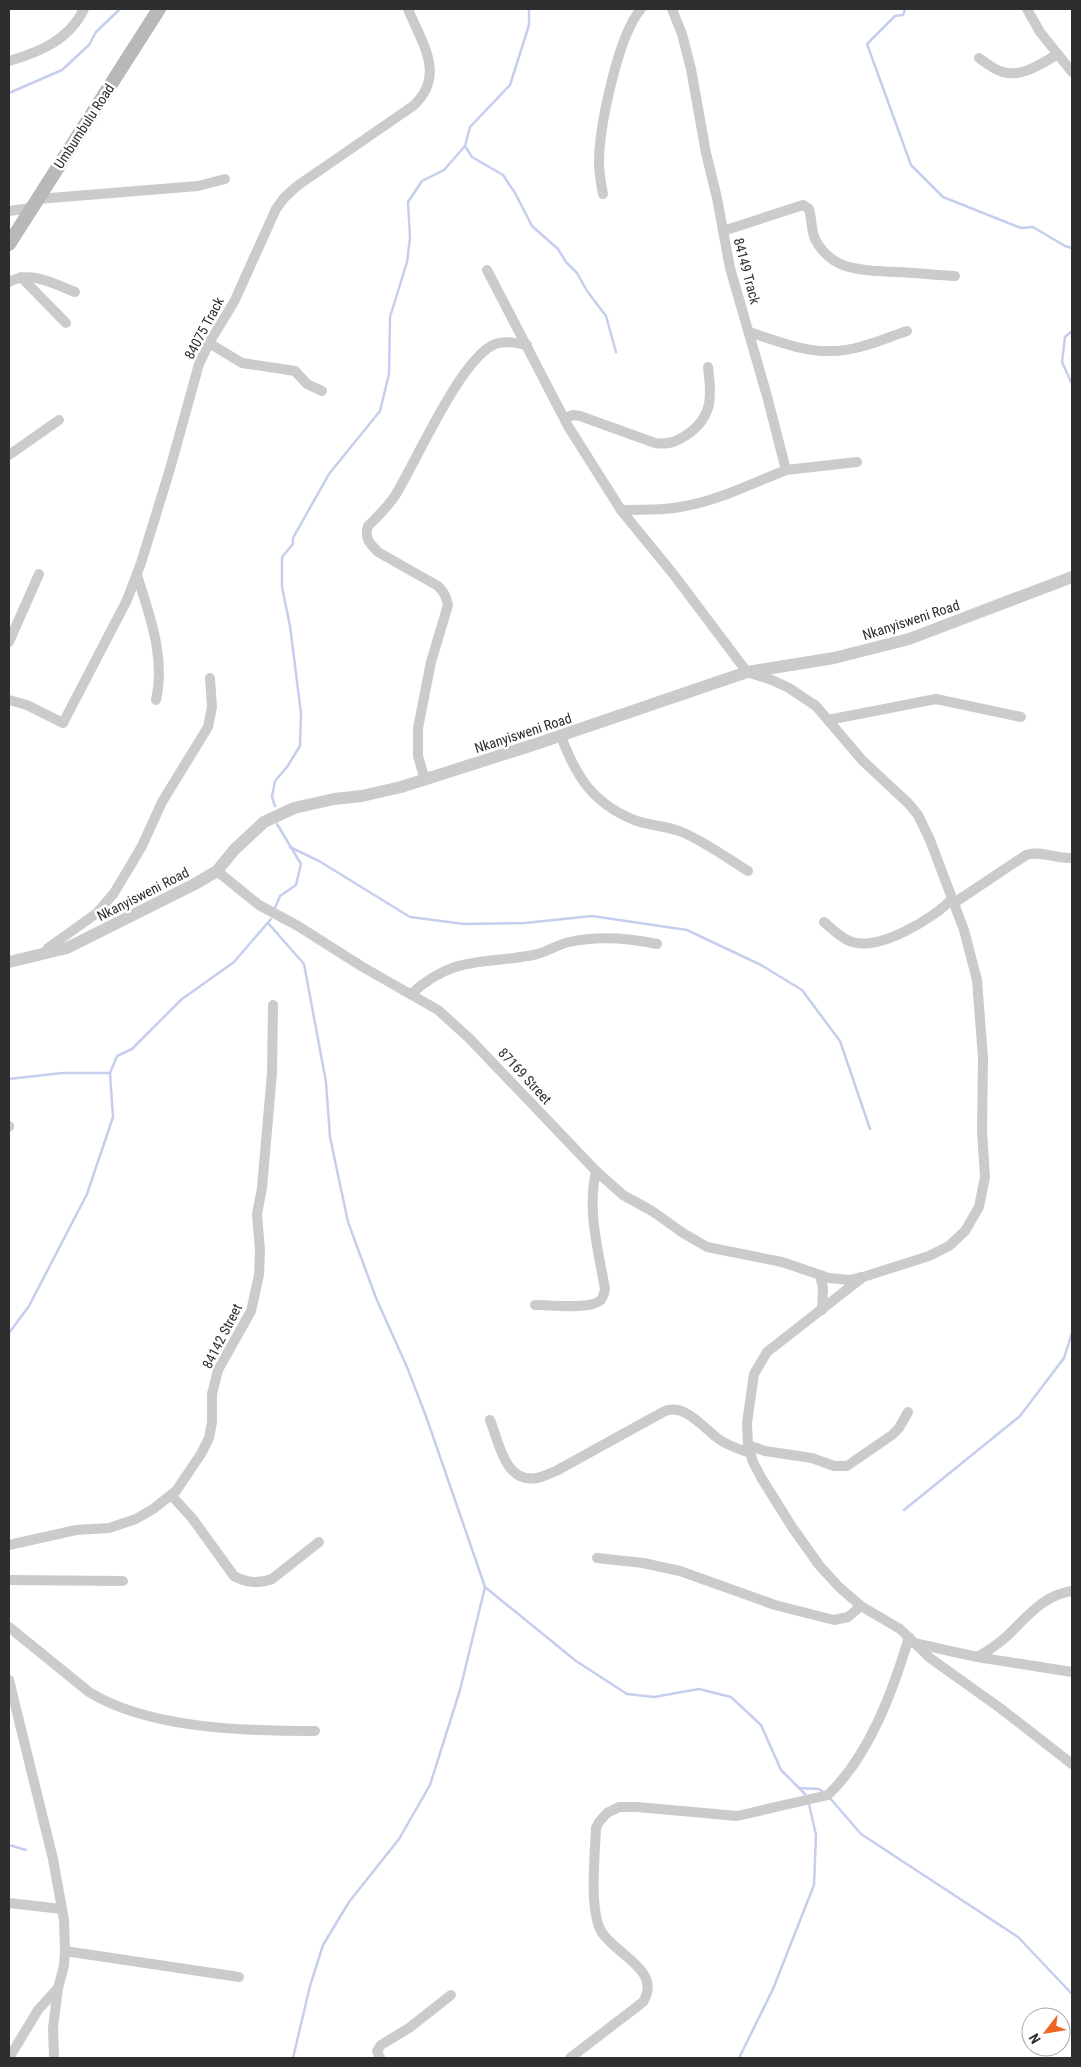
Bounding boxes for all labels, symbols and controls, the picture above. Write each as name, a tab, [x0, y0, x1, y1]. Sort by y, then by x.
street label: Umbumbulu Road	[51, 81, 117, 171]
street label: 84149 Track	[731, 236, 764, 306]
street label: 84075 Track	[181, 294, 227, 362]
street label: Nkanyisweni Road	[861, 597, 961, 643]
street label: Nkanyisweni Road	[473, 710, 573, 756]
street label: Nkanyisweni Road	[94, 864, 192, 924]
street label: 87169 Street	[495, 1045, 555, 1107]
street label: 84142 Street	[199, 1301, 245, 1371]
north arrow	[1021, 2007, 1071, 2057]
text: N	[1026, 2031, 1044, 2046]

